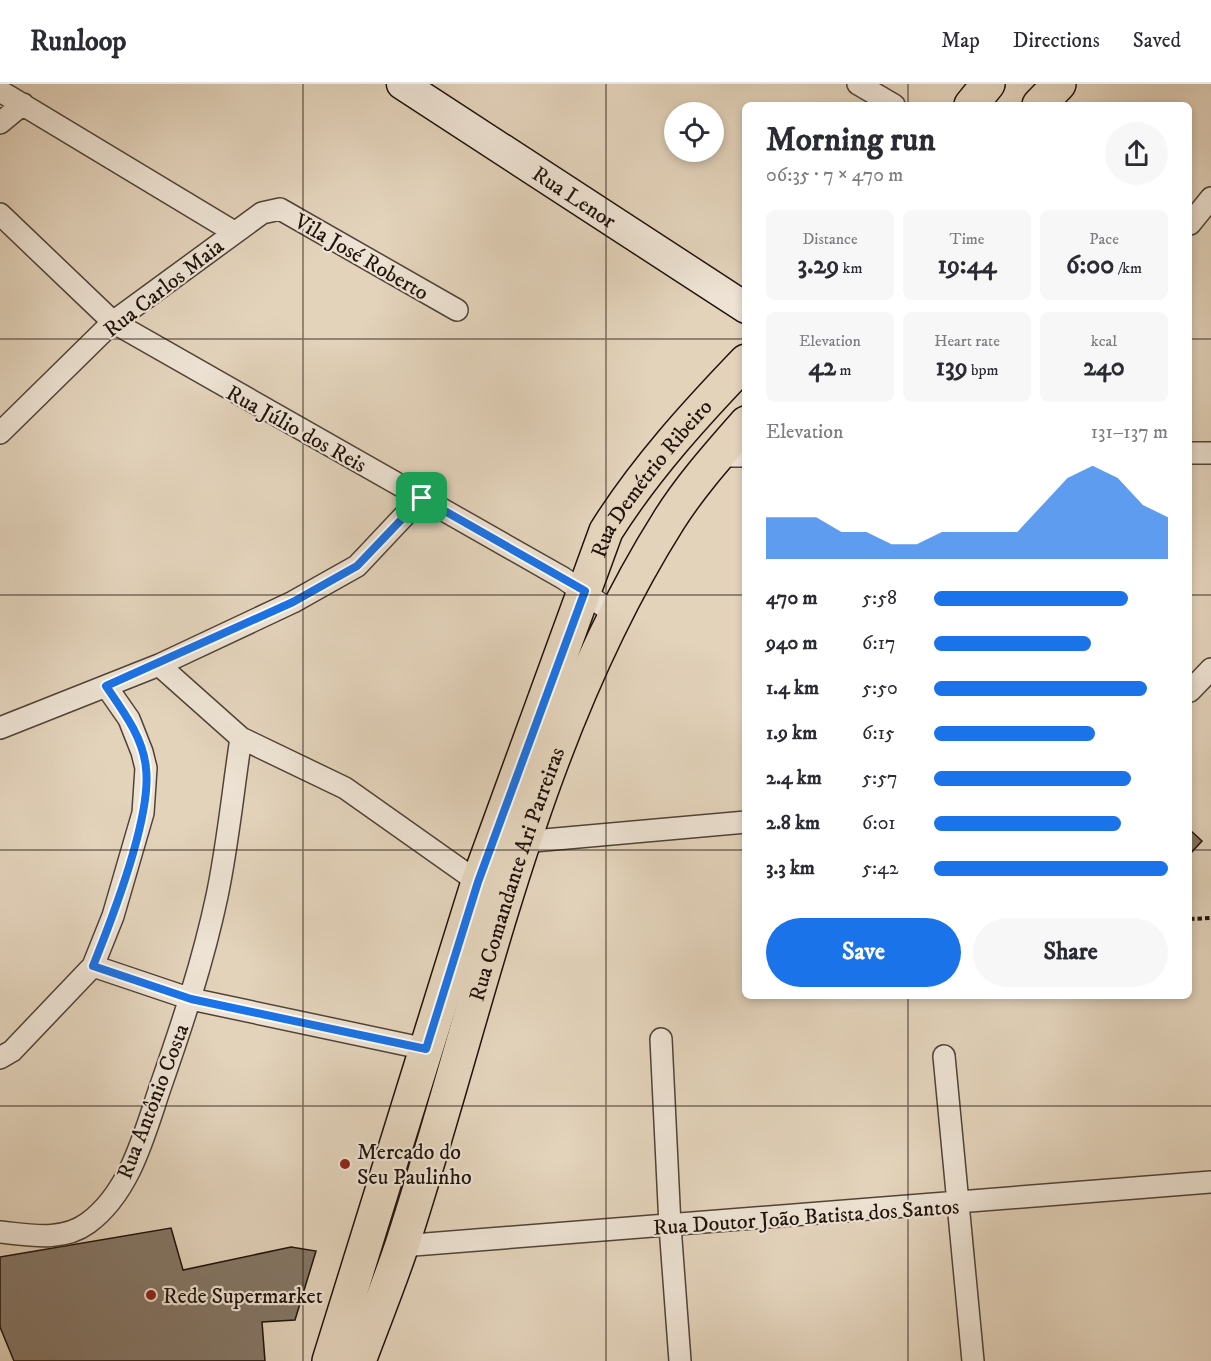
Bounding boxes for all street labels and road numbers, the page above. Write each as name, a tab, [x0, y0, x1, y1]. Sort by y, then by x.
street label: Rua Lenor	[527, 161, 621, 235]
street label: Vila José Roberto	[288, 207, 433, 307]
street label: Rua Carlos Maia	[98, 232, 230, 343]
street label: Rua Júlio dos Reis	[221, 380, 371, 479]
street label: Rua Demétrio Ribeiro	[586, 394, 718, 561]
street label: Rua Comandante Ari Parreiras	[464, 743, 571, 1004]
street label: Rua Antônio Costa	[111, 1019, 196, 1183]
street label: Rua Doutor João Batista dos Santos	[652, 1193, 960, 1242]

